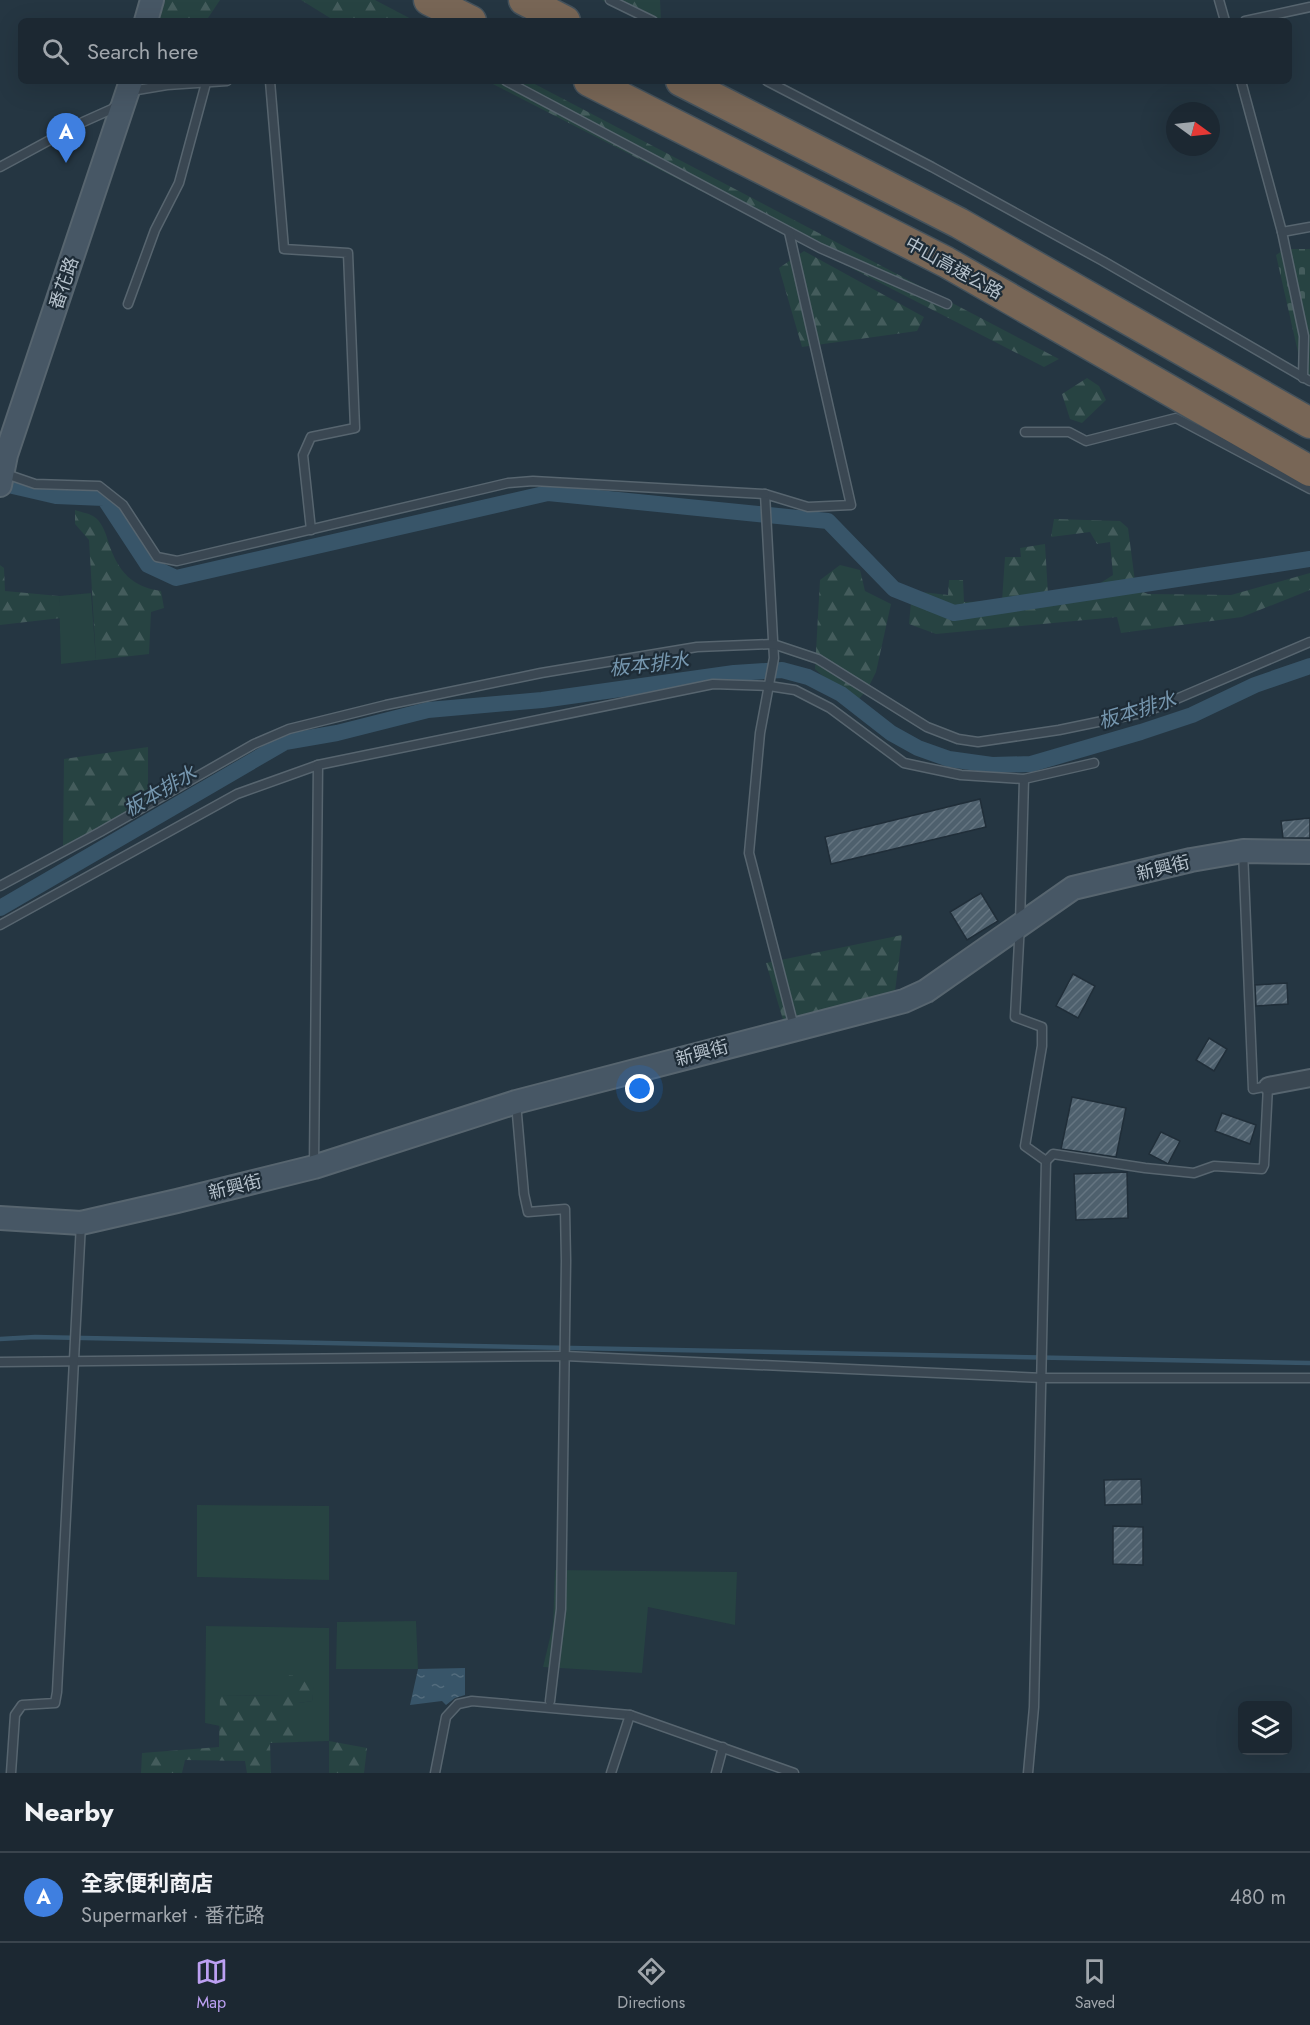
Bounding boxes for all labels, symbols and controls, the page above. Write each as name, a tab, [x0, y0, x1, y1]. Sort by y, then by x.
search box	[18, 18, 1292, 84]
icon: search	[39, 35, 72, 68]
text: Search here	[87, 35, 198, 67]
north arrow	[1166, 102, 1220, 156]
pin: A	[46, 114, 86, 163]
street label: 中山高速公路	[900, 230, 1008, 306]
street label: 番花路	[43, 253, 85, 313]
water label: 板本排水	[608, 646, 691, 683]
water label: 板本排水	[1095, 685, 1181, 736]
water label: 板本排水	[118, 758, 203, 824]
street label: 新興街	[1134, 849, 1192, 887]
street label: 新興街	[673, 1033, 731, 1073]
your location	[625, 1074, 654, 1103]
street label: 新興街	[206, 1168, 264, 1206]
map controls	[1238, 1701, 1292, 1755]
button: layers	[1238, 1701, 1292, 1755]
text: Nearby	[24, 1793, 113, 1831]
text: 全家便利商店	[81, 1867, 213, 1899]
text: A	[36, 1883, 51, 1912]
text: 480 m	[1230, 1883, 1286, 1912]
text: Supermarket · 番花路	[81, 1901, 265, 1930]
tab: Map	[195, 1955, 228, 2014]
tab: Directions	[617, 1955, 685, 2014]
tab: Saved	[1075, 1955, 1115, 2014]

